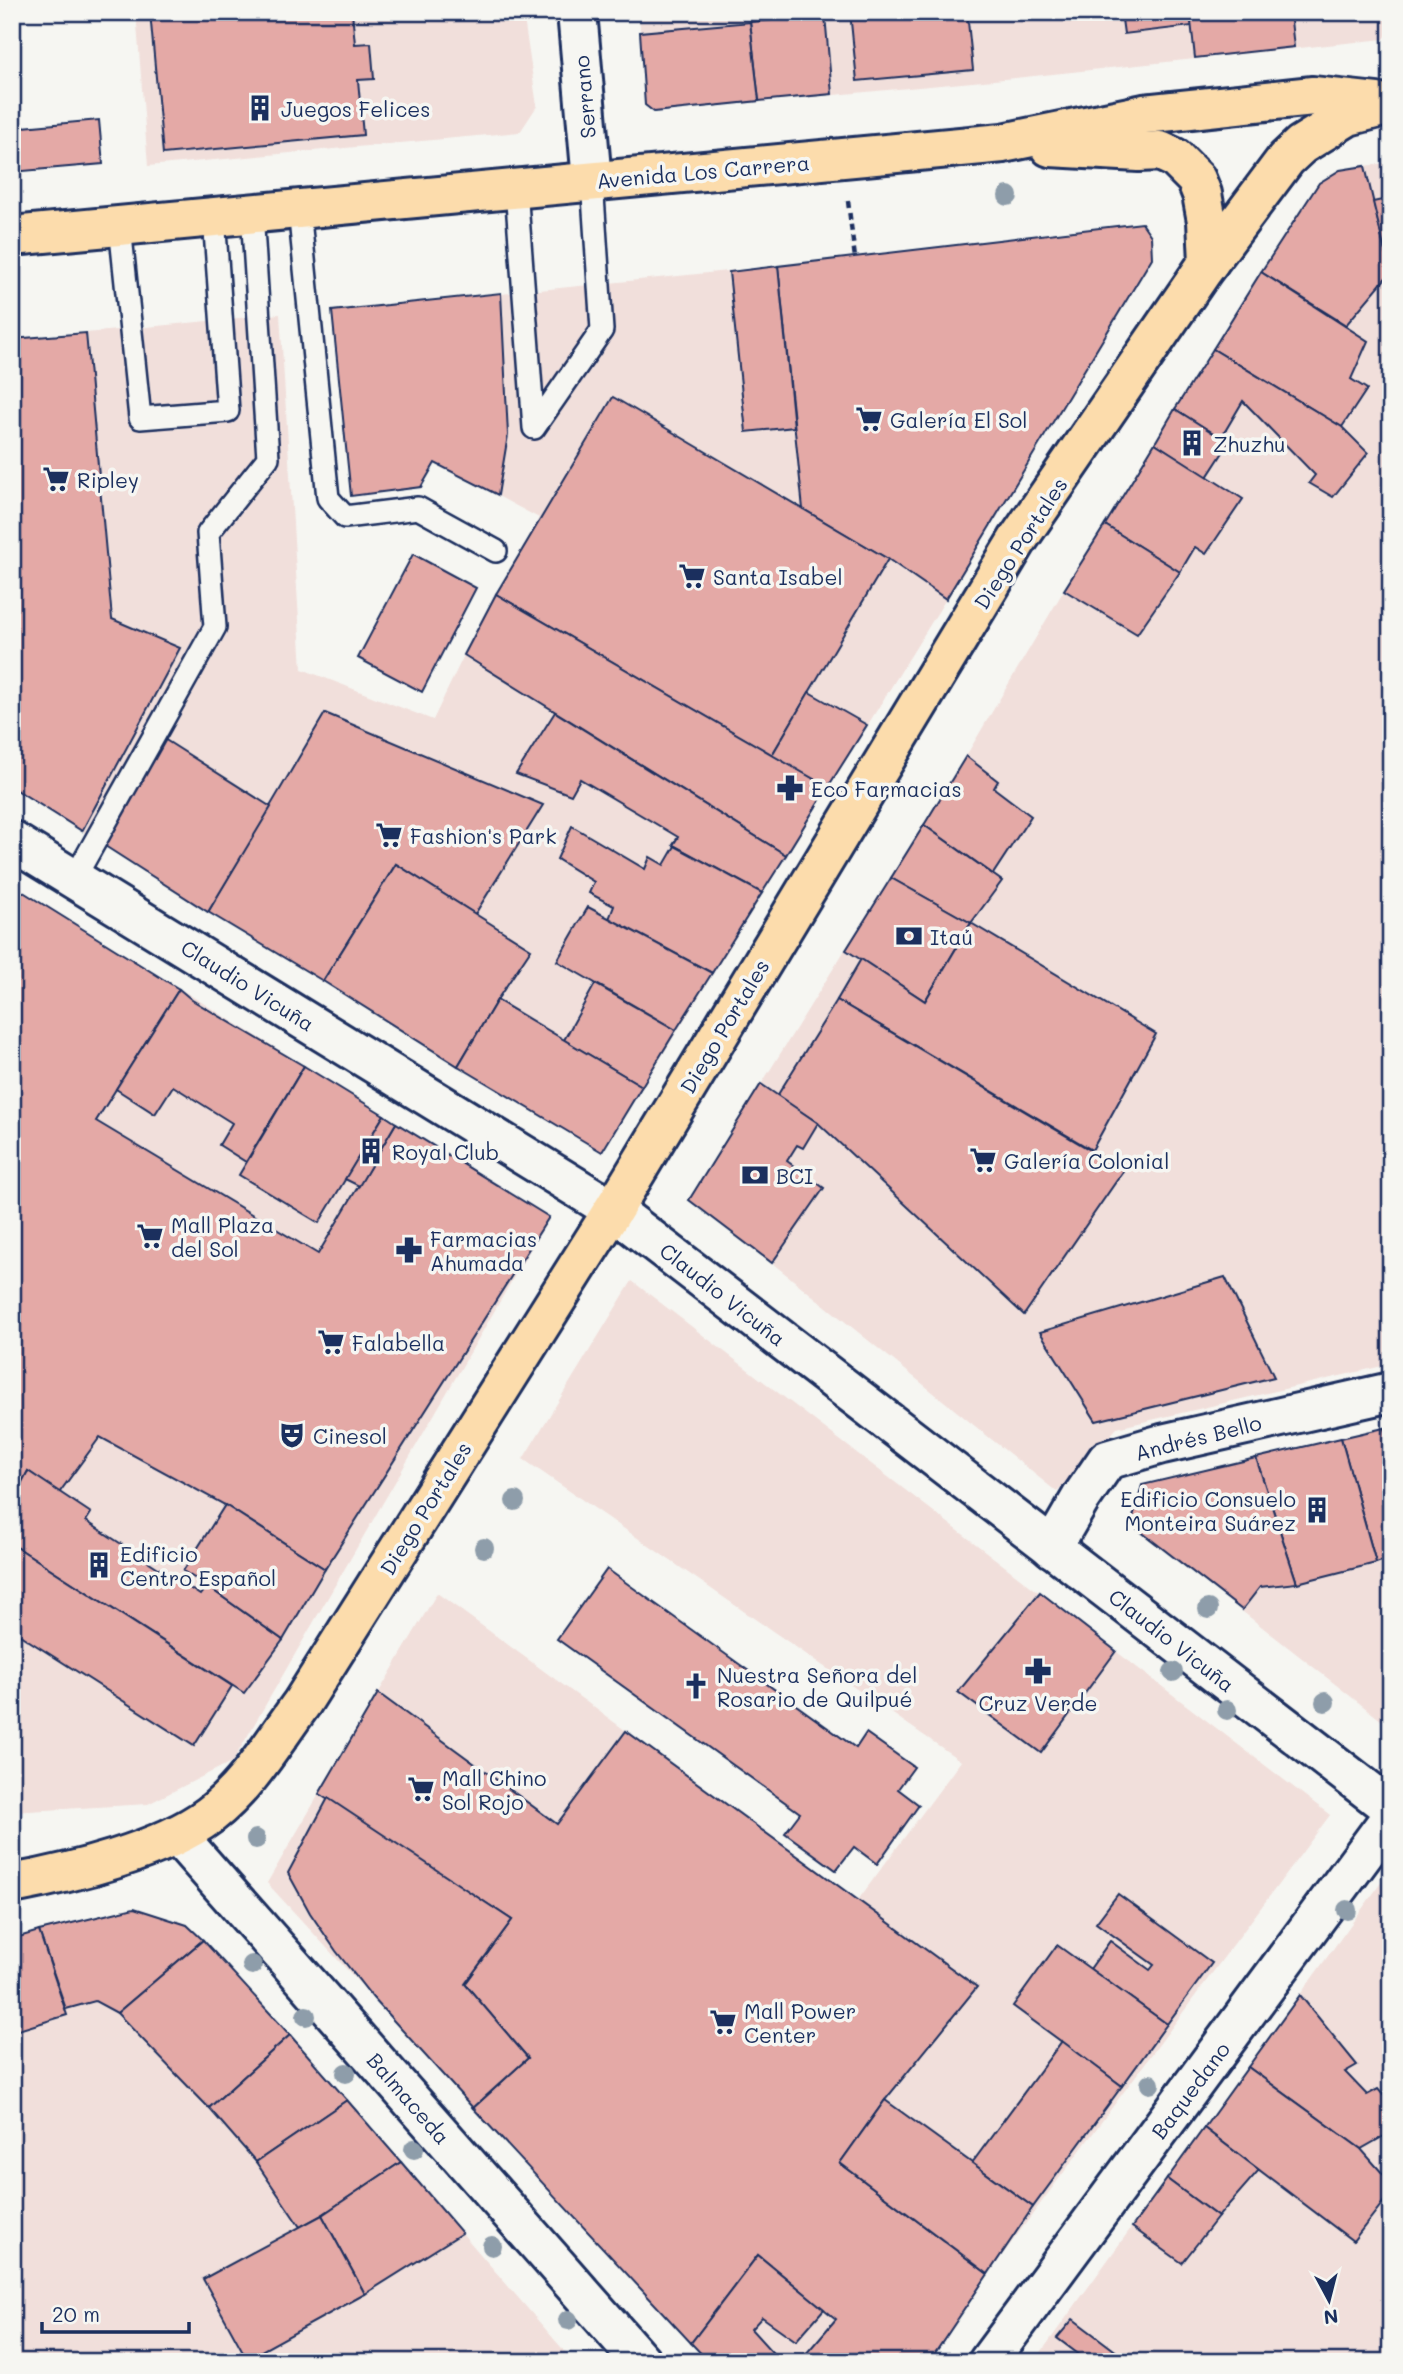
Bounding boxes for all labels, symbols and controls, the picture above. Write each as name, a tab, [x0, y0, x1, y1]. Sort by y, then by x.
street label: Serrano	[567, 54, 601, 140]
building icon: Juegos Felices	[245, 93, 275, 123]
place label: Juegos Felices	[281, 95, 431, 122]
street label: Avenida Los Carrera	[595, 148, 811, 194]
supermarket icon: Galería El Sol	[854, 404, 884, 434]
place label: Galería El Sol	[890, 406, 1027, 433]
building icon: Zhuzhu	[1177, 428, 1207, 458]
place label: Zhuzhu	[1213, 430, 1285, 457]
supermarket icon: Ripley	[41, 464, 71, 494]
place label: Ripley	[77, 466, 139, 493]
street label: Diego Portales	[967, 472, 1073, 614]
supermarket icon: Santa Isabel	[677, 561, 707, 591]
place label: Santa Isabel	[713, 563, 843, 590]
pharmacy icon: Eco Farmacias	[775, 773, 805, 803]
place label: Eco Farmacias	[811, 775, 962, 802]
supermarket icon: Fashion's Park	[374, 820, 404, 850]
place label: Fashion's Park	[410, 822, 557, 849]
bank icon: Itaú	[894, 921, 924, 951]
place label: Itaú	[930, 923, 973, 950]
street label: Claudio Vicuña	[176, 933, 320, 1037]
street label: Diego Portales	[673, 954, 775, 1098]
building icon: Royal Club	[356, 1136, 386, 1166]
place label: Royal Club	[392, 1138, 499, 1165]
supermarket icon: Galería Colonial	[968, 1145, 998, 1175]
place label: Galería Colonial	[1004, 1147, 1169, 1174]
bank icon: BCI	[740, 1160, 770, 1190]
place label: BCI	[776, 1162, 813, 1189]
place label: Mall Plaza del Sol	[171, 1211, 274, 1262]
supermarket icon: Mall Plaza del Sol	[135, 1221, 165, 1251]
place label: Farmacias Ahumada	[430, 1225, 537, 1276]
pharmacy icon: Farmacias Ahumada	[394, 1235, 424, 1265]
street label: Claudio Vicuña	[655, 1236, 791, 1352]
supermarket icon: Falabella	[316, 1327, 346, 1357]
place label: Falabella	[352, 1329, 445, 1356]
street label: Andrés Bello	[1132, 1408, 1264, 1466]
theatre icon: Cinesol	[277, 1420, 307, 1450]
place label: Cinesol	[313, 1422, 387, 1449]
street label: Diego Portales	[373, 1436, 477, 1580]
place label: Edificio Consuelo Monteira Suárez	[1120, 1485, 1296, 1536]
building icon: Edificio Consuelo Monteira Suárez	[1302, 1495, 1332, 1525]
place label: Edificio Centro Español	[120, 1540, 276, 1591]
building icon: Edificio Centro Español	[84, 1550, 114, 1580]
street label: Claudio Vicuña	[1104, 1582, 1240, 1698]
pharmacy icon: Cruz Verde	[1023, 1656, 1053, 1686]
place label: Nuestra Señora del Rosario de Quilpué	[717, 1661, 918, 1712]
church icon: Nuestra Señora del Rosario de Quilpué	[681, 1671, 711, 1701]
place label: Cruz Verde	[979, 1689, 1097, 1716]
place label: Mall Chino Sol Rojo	[442, 1764, 546, 1815]
supermarket icon: Mall Chino Sol Rojo	[406, 1774, 436, 1804]
place label: Mall Power Center	[744, 1997, 856, 2048]
supermarket icon: Mall Power Center	[708, 2007, 738, 2037]
street label: Baquedano	[1145, 2036, 1235, 2144]
street label: Balmaceda	[362, 2047, 456, 2149]
north arrow	[1294, 2266, 1364, 2336]
scale bar	[42, 2290, 189, 2334]
text: 20 m	[52, 2300, 100, 2327]
text: N	[1322, 2304, 1340, 2331]

